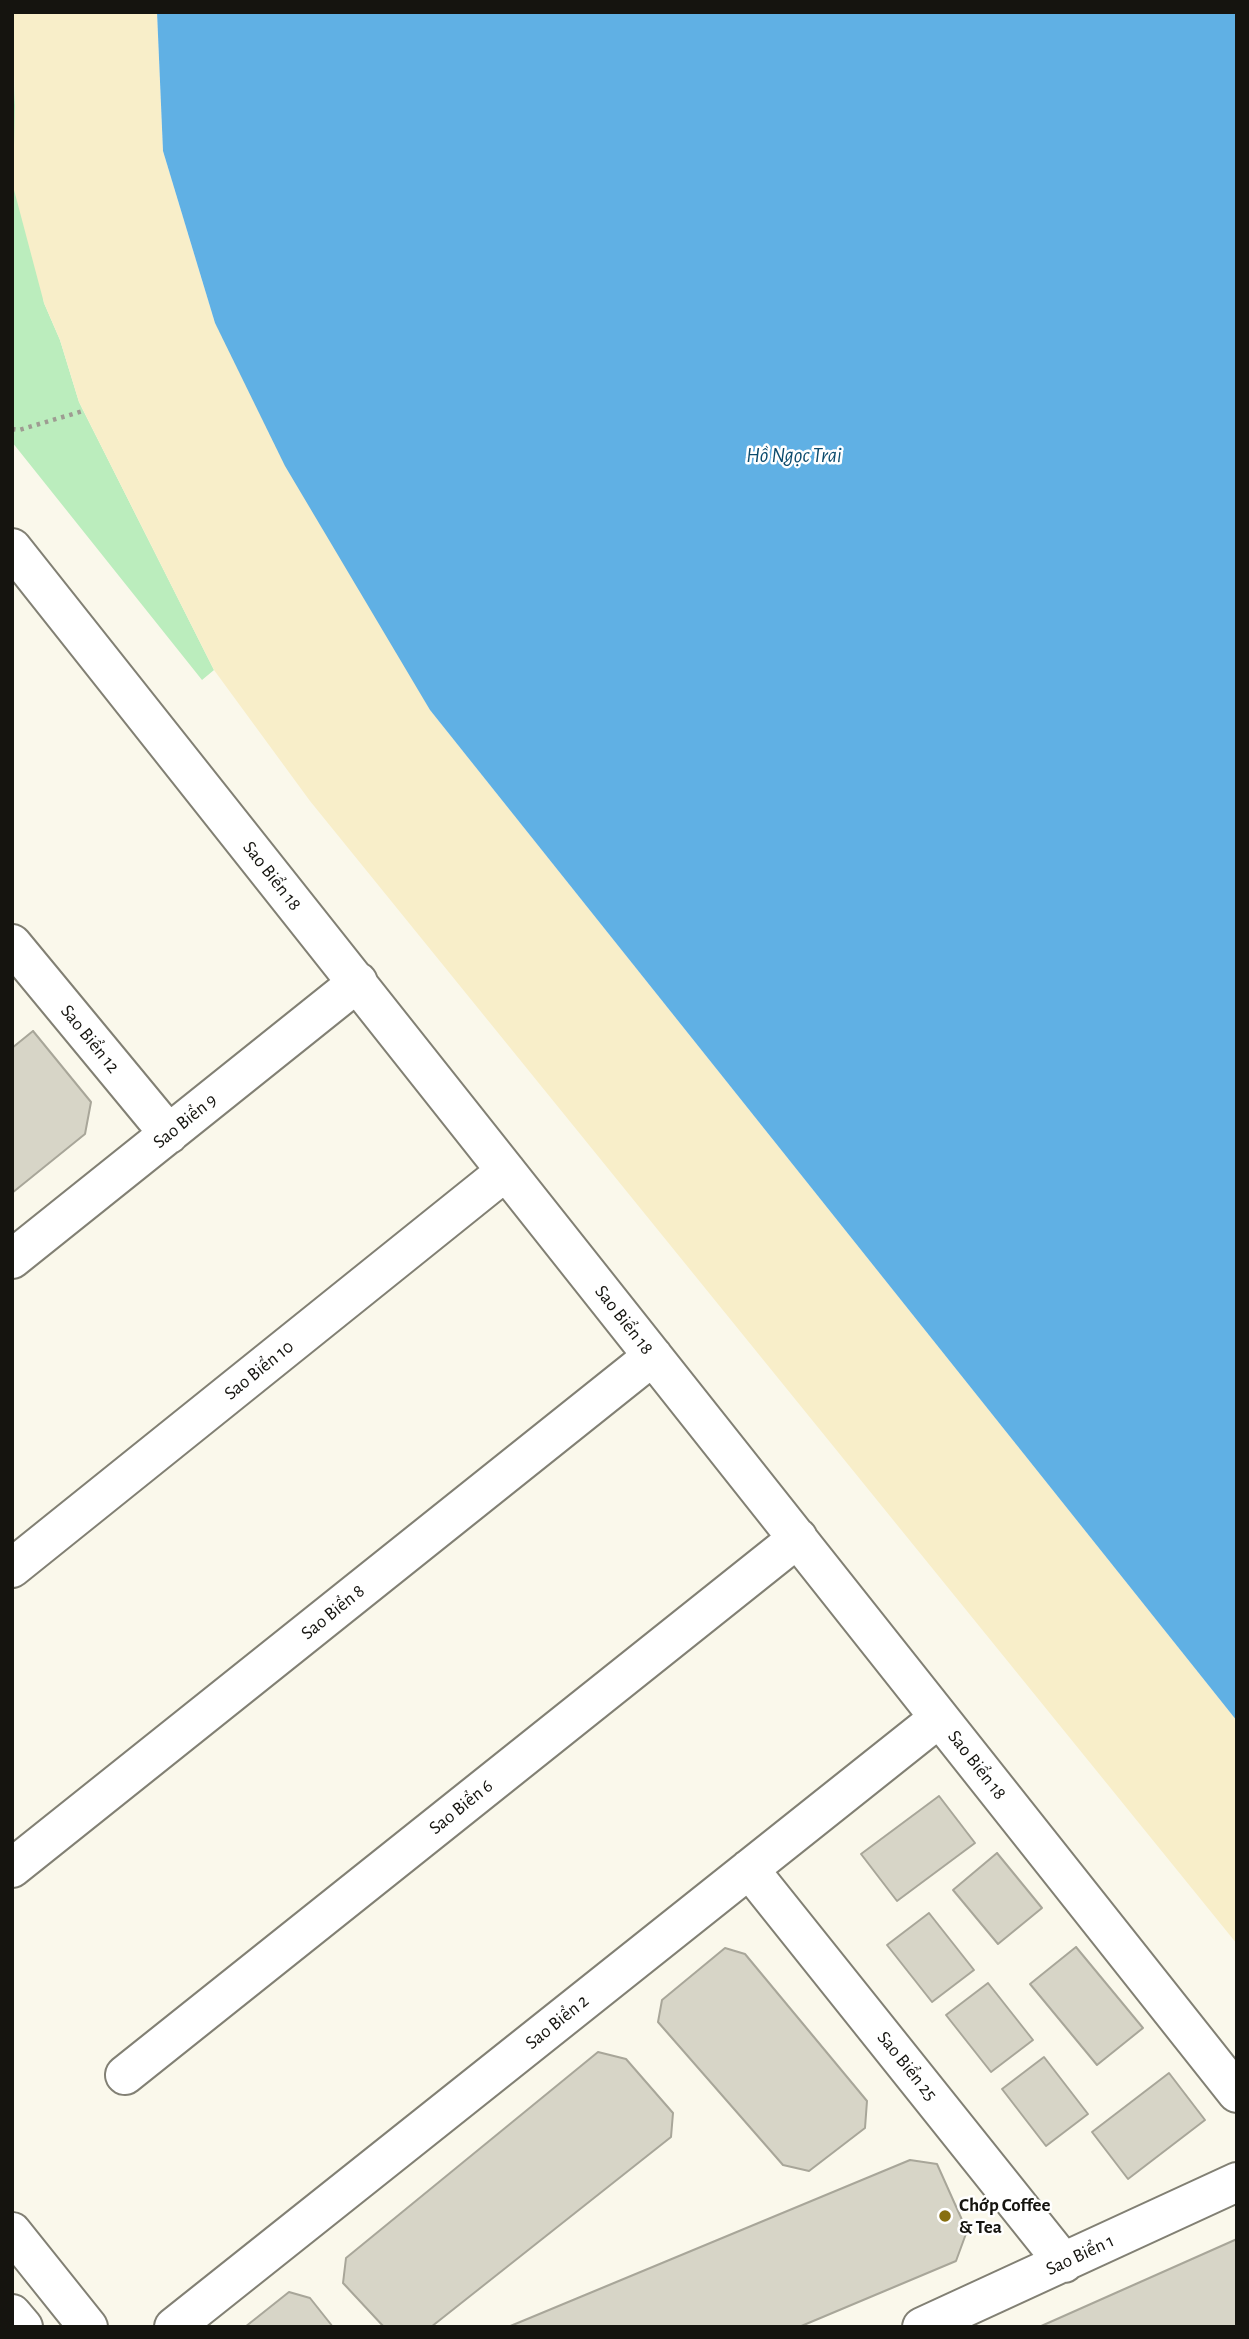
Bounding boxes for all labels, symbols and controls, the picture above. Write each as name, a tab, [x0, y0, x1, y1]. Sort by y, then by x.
water label: Hồ Ngọc Trai	[746, 443, 842, 469]
street label: Sao Biển 18	[238, 837, 306, 915]
street label: Sao Biển 12	[55, 1000, 125, 1078]
street label: Sao Biển 9	[149, 1088, 221, 1154]
street label: Sao Biển 18	[590, 1281, 658, 1359]
street label: Sao Biển 10	[220, 1335, 298, 1405]
street label: Sao Biển 8	[297, 1579, 369, 1645]
street label: Sao Biển 18	[943, 1726, 1011, 1804]
street label: Sao Biển 6	[425, 1774, 497, 1840]
street label: Sao Biển 2	[521, 1990, 593, 2054]
street label: Sao Biển 25	[872, 2027, 942, 2105]
place label: Chớp Coffee & Tea	[959, 2194, 1050, 2238]
marker: Chớp Coffee & Tea	[937, 2208, 953, 2224]
street label: Sao Biển 1	[1042, 2229, 1118, 2281]

